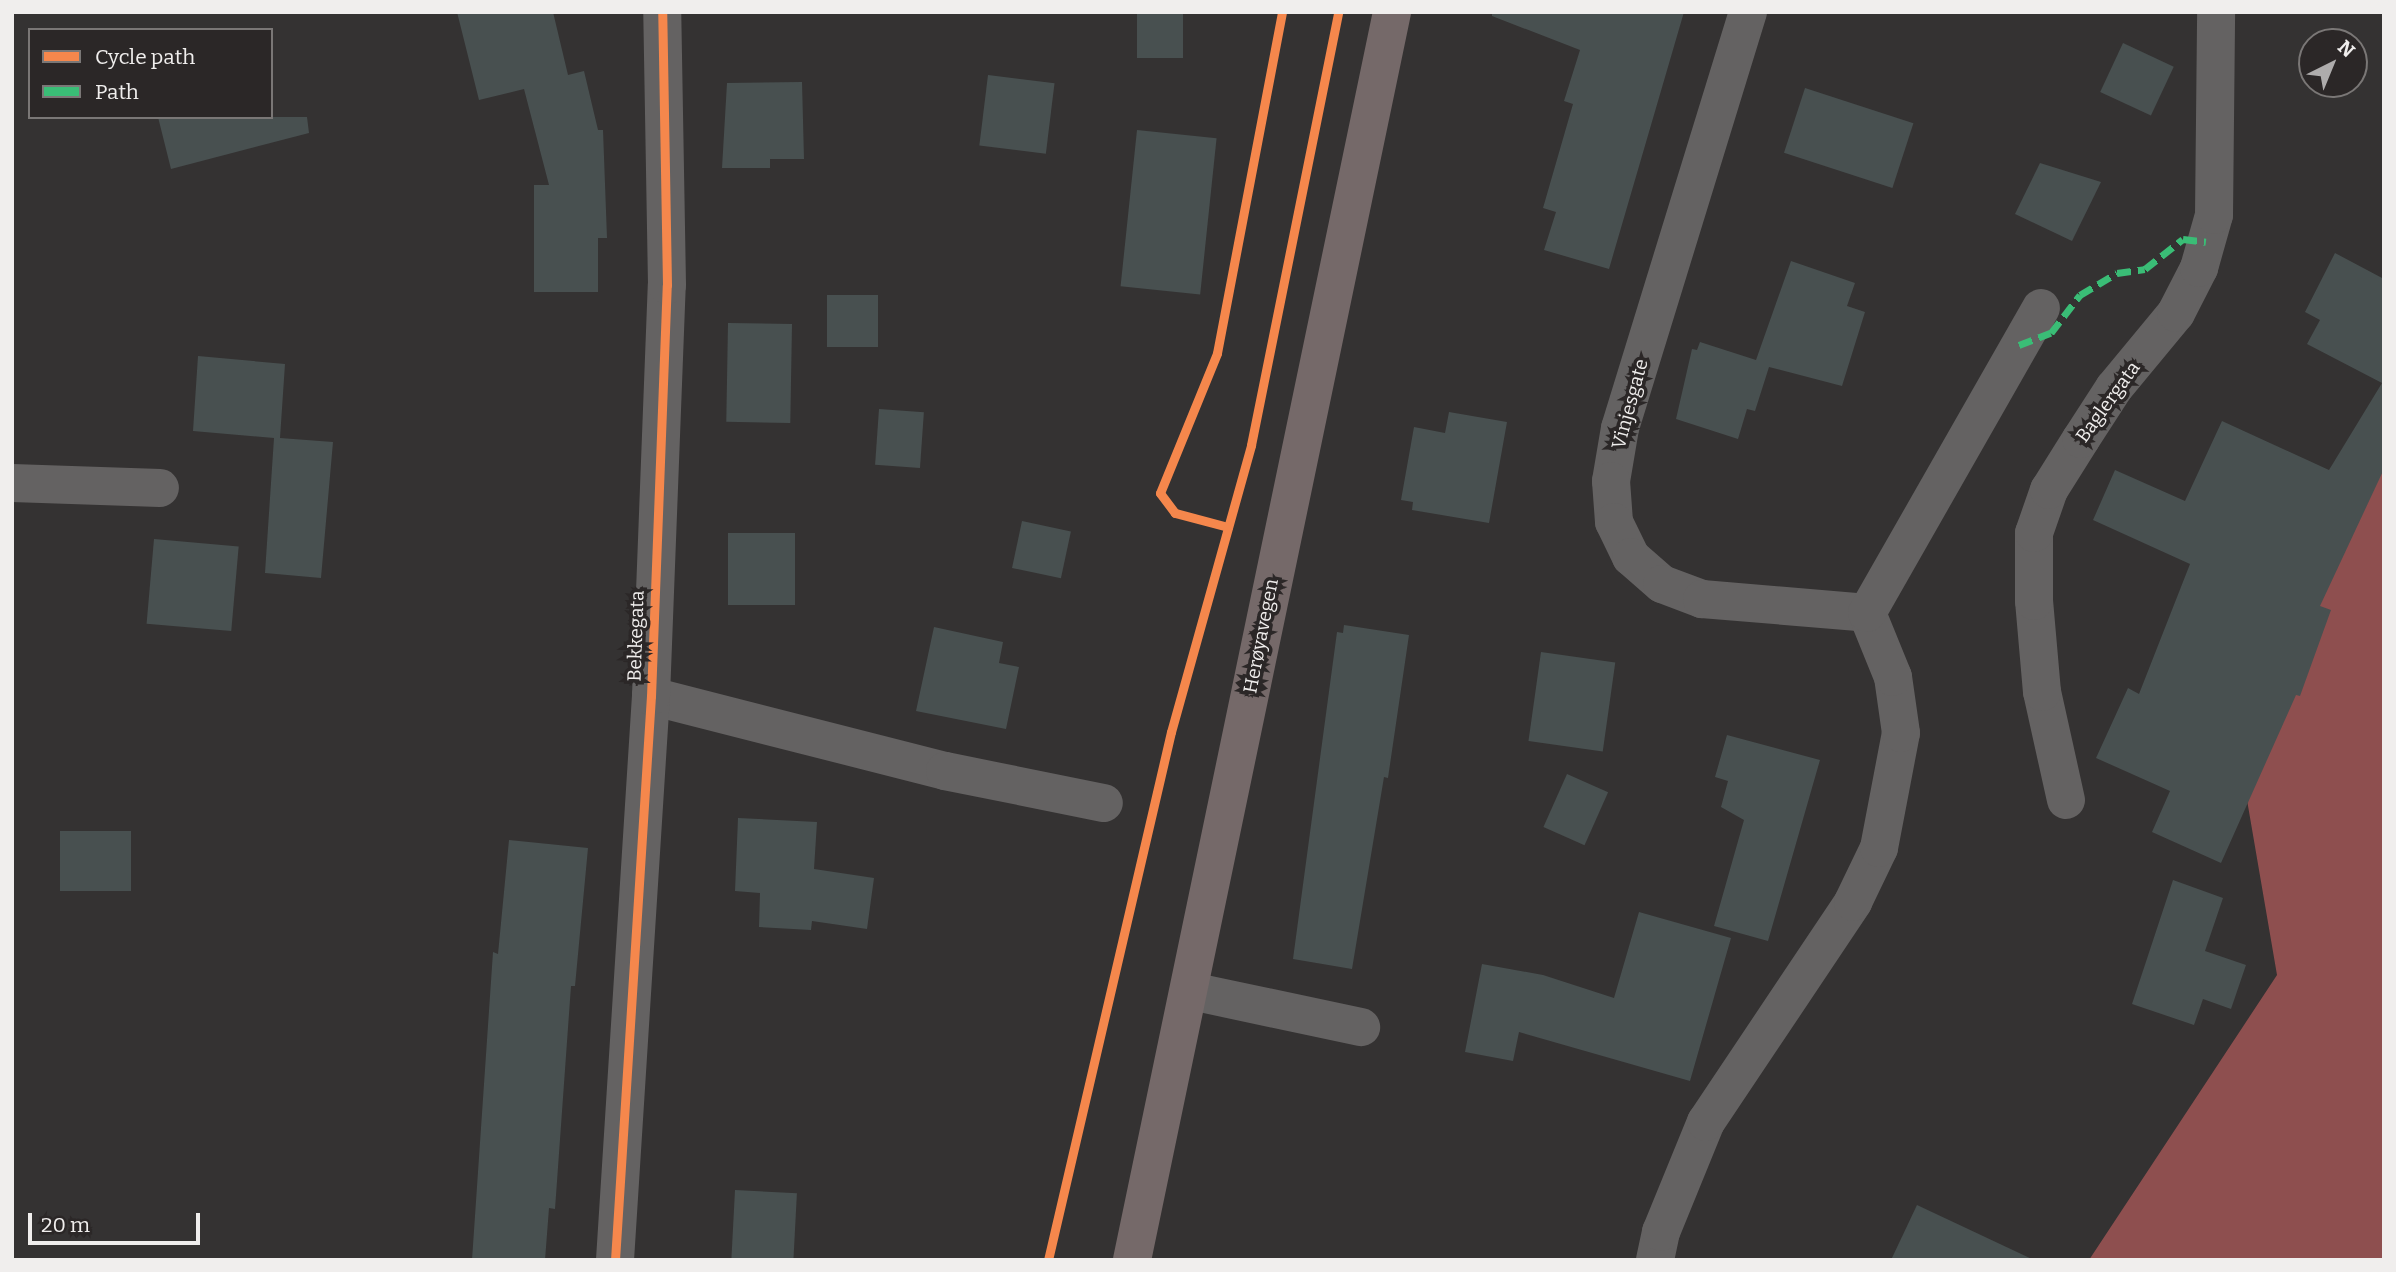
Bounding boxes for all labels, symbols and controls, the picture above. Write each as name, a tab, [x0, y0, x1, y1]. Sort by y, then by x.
legend	[28, 28, 273, 119]
north arrow	[2298, 28, 2368, 98]
text: N	[2333, 35, 2360, 62]
text: Cycle path	[95, 44, 195, 70]
text: Path	[95, 79, 139, 105]
street label: Vinjesgate	[1607, 356, 1653, 452]
street label: Baglergata	[2071, 357, 2145, 447]
street label: Herøyavegen	[1239, 577, 1283, 695]
street label: Bekkegata	[623, 590, 649, 682]
scale bar	[32, 1198, 203, 1242]
text: 20 m	[41, 1212, 90, 1238]

